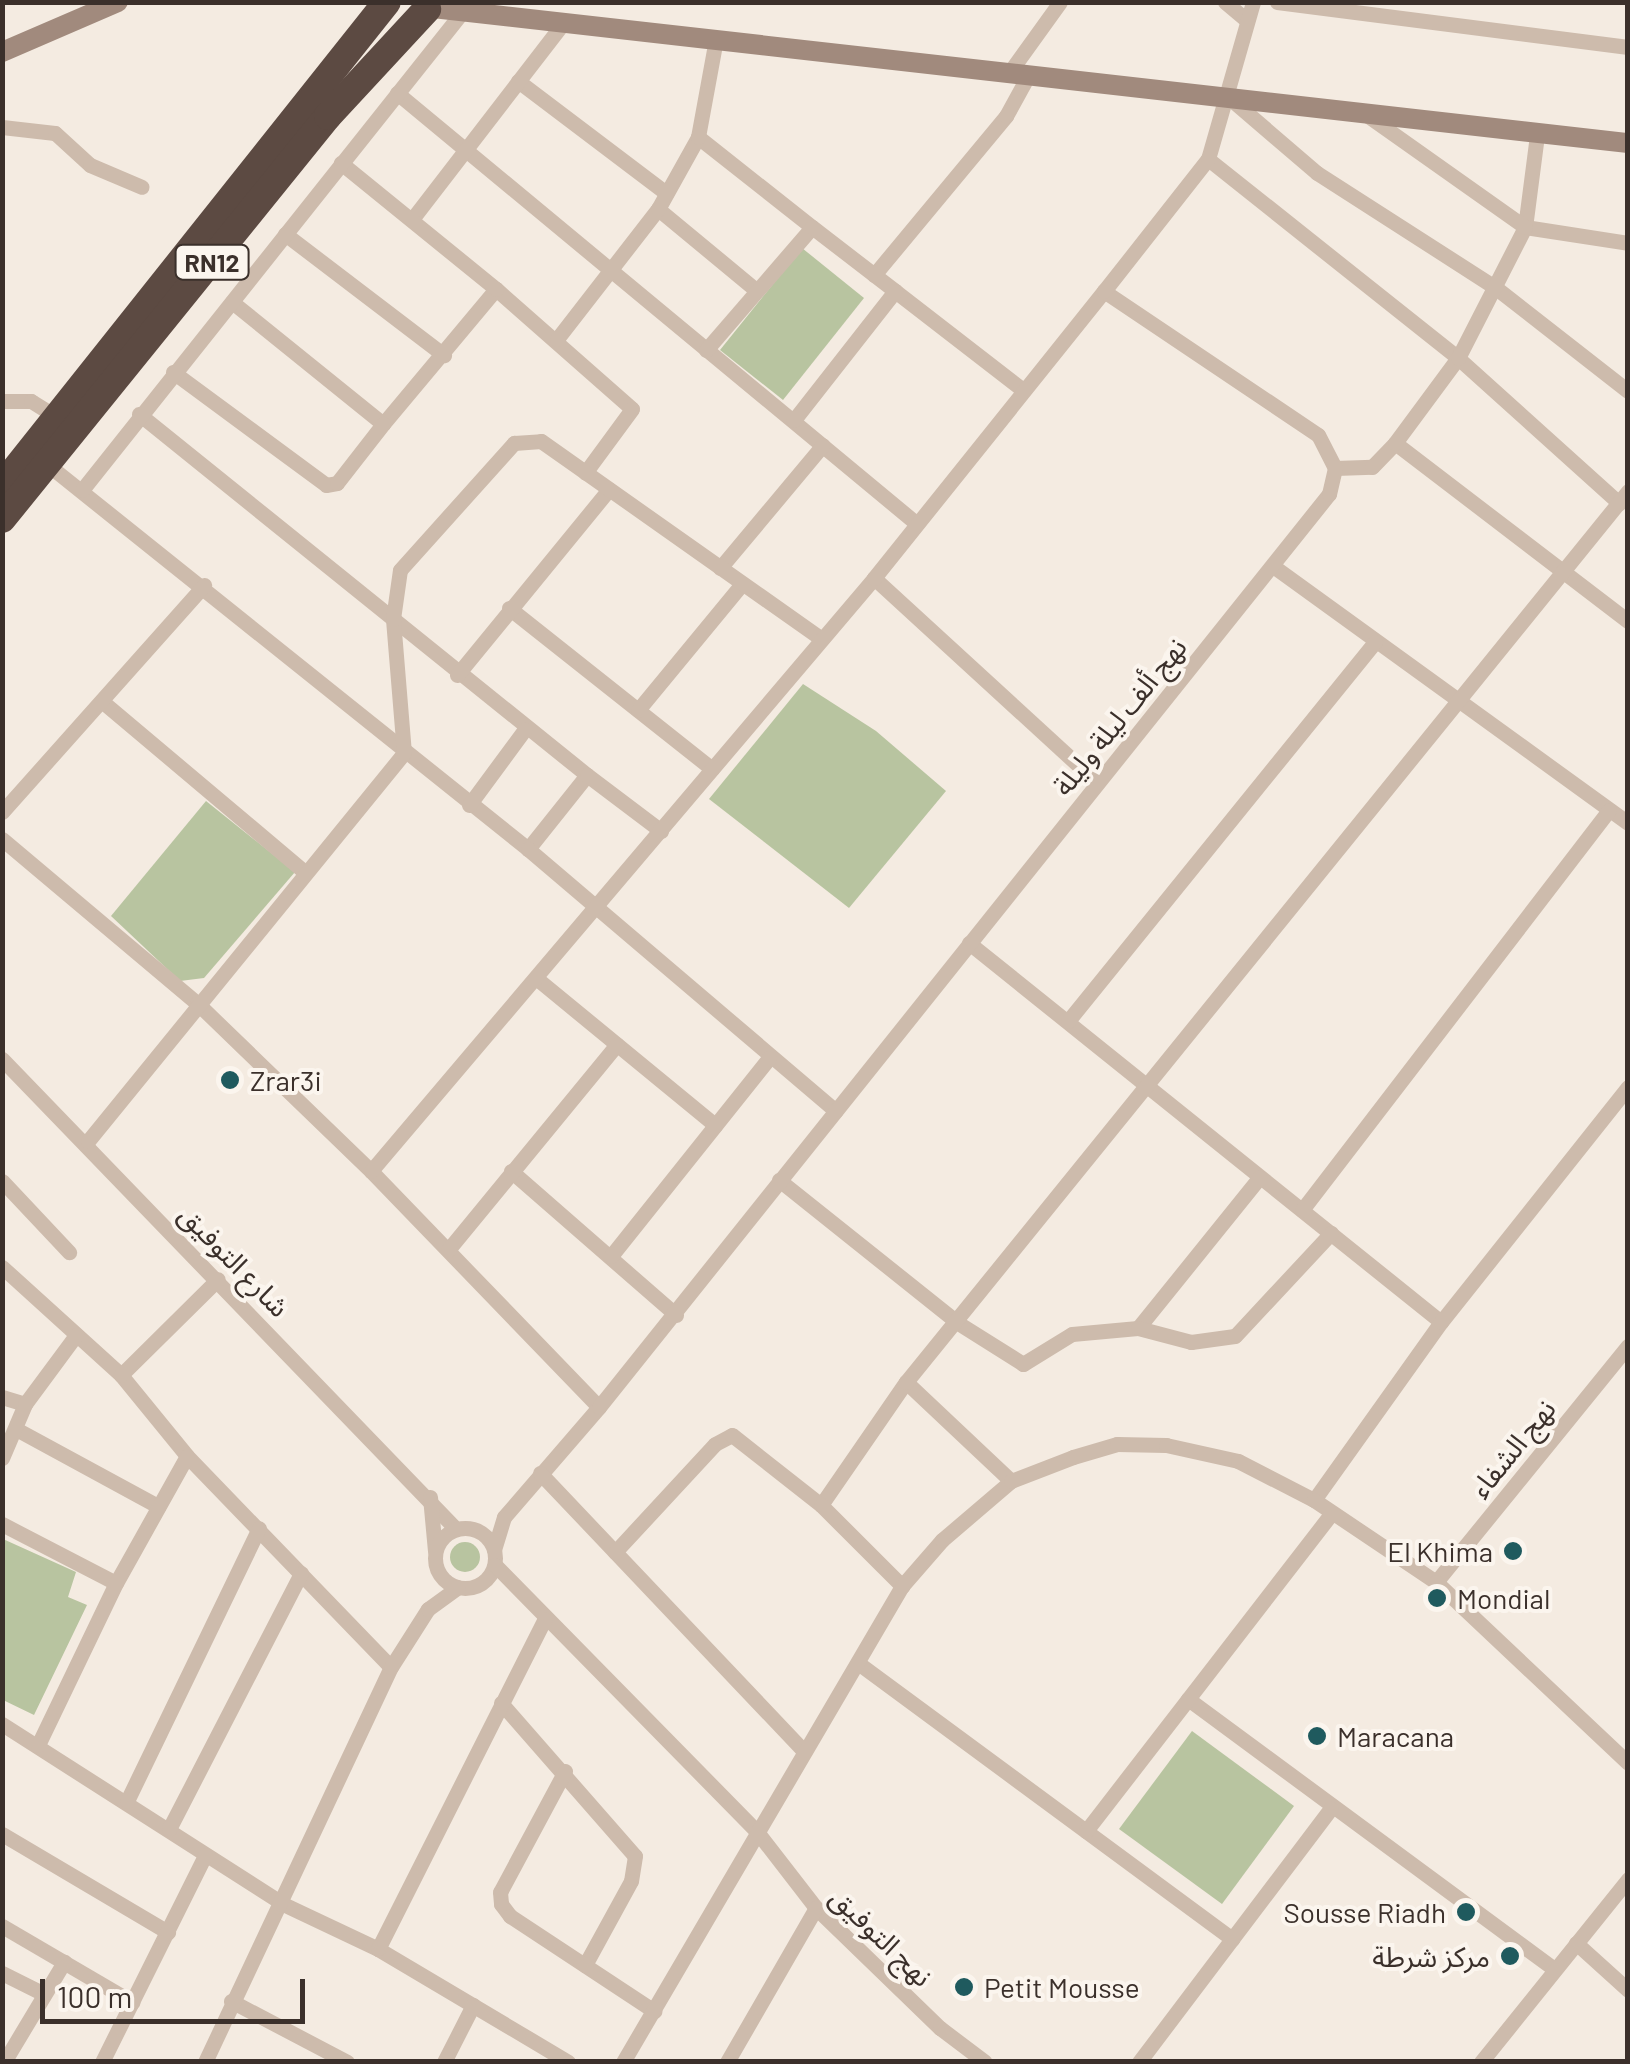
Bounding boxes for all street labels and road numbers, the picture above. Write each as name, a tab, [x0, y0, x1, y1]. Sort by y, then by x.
road number: RN12	[174, 242, 250, 282]
street label: نهج ألف ليلة وليلة	[1045, 630, 1193, 802]
street label: شارع التوفيق	[173, 1197, 297, 1323]
street label: نهج الشفاء	[1462, 1392, 1562, 1504]
street label: نهج التوفيق	[824, 1879, 940, 1993]

